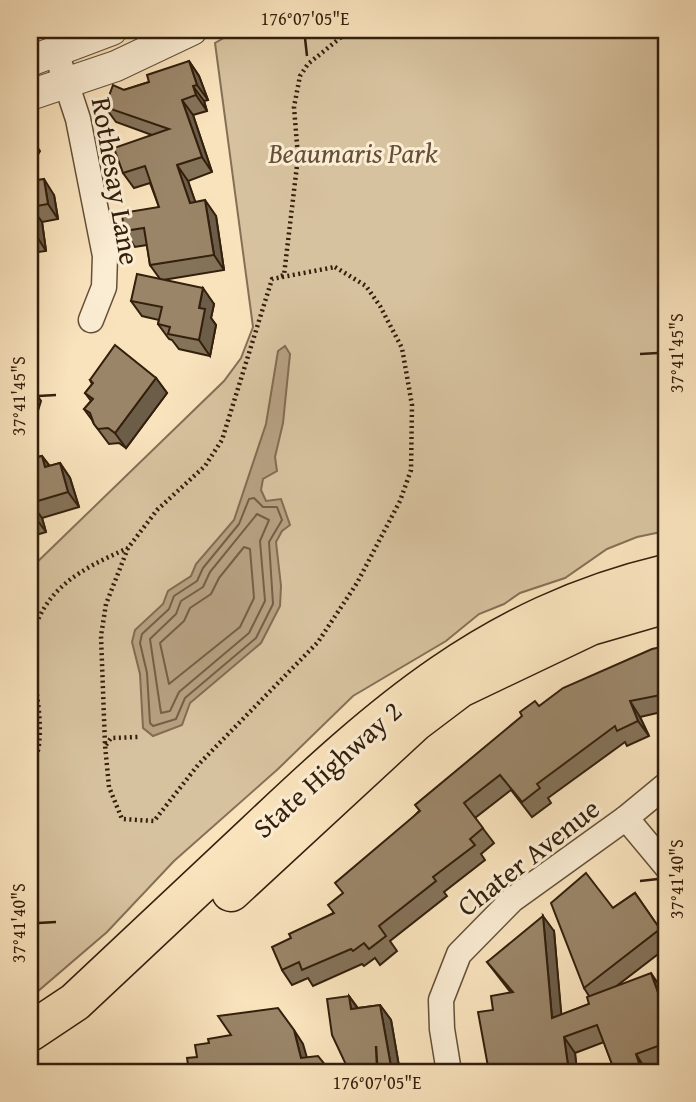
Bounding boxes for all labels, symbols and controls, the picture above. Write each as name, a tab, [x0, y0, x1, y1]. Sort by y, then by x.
text: 176°07'05"E	[261, 5, 349, 32]
street label: Rothesay Lane	[82, 94, 151, 268]
park label: Beaumaris Park	[267, 132, 438, 173]
text: 37°41'45"S	[663, 313, 690, 393]
text: 37°41'45"S	[5, 356, 32, 436]
street label: State Highway 2	[243, 690, 410, 847]
street label: Chater Avenue	[448, 788, 608, 925]
text: 37°41'40"S	[663, 839, 690, 919]
text: 37°41'40"S	[5, 883, 32, 963]
text: 176°07'05"E	[333, 1069, 421, 1096]

